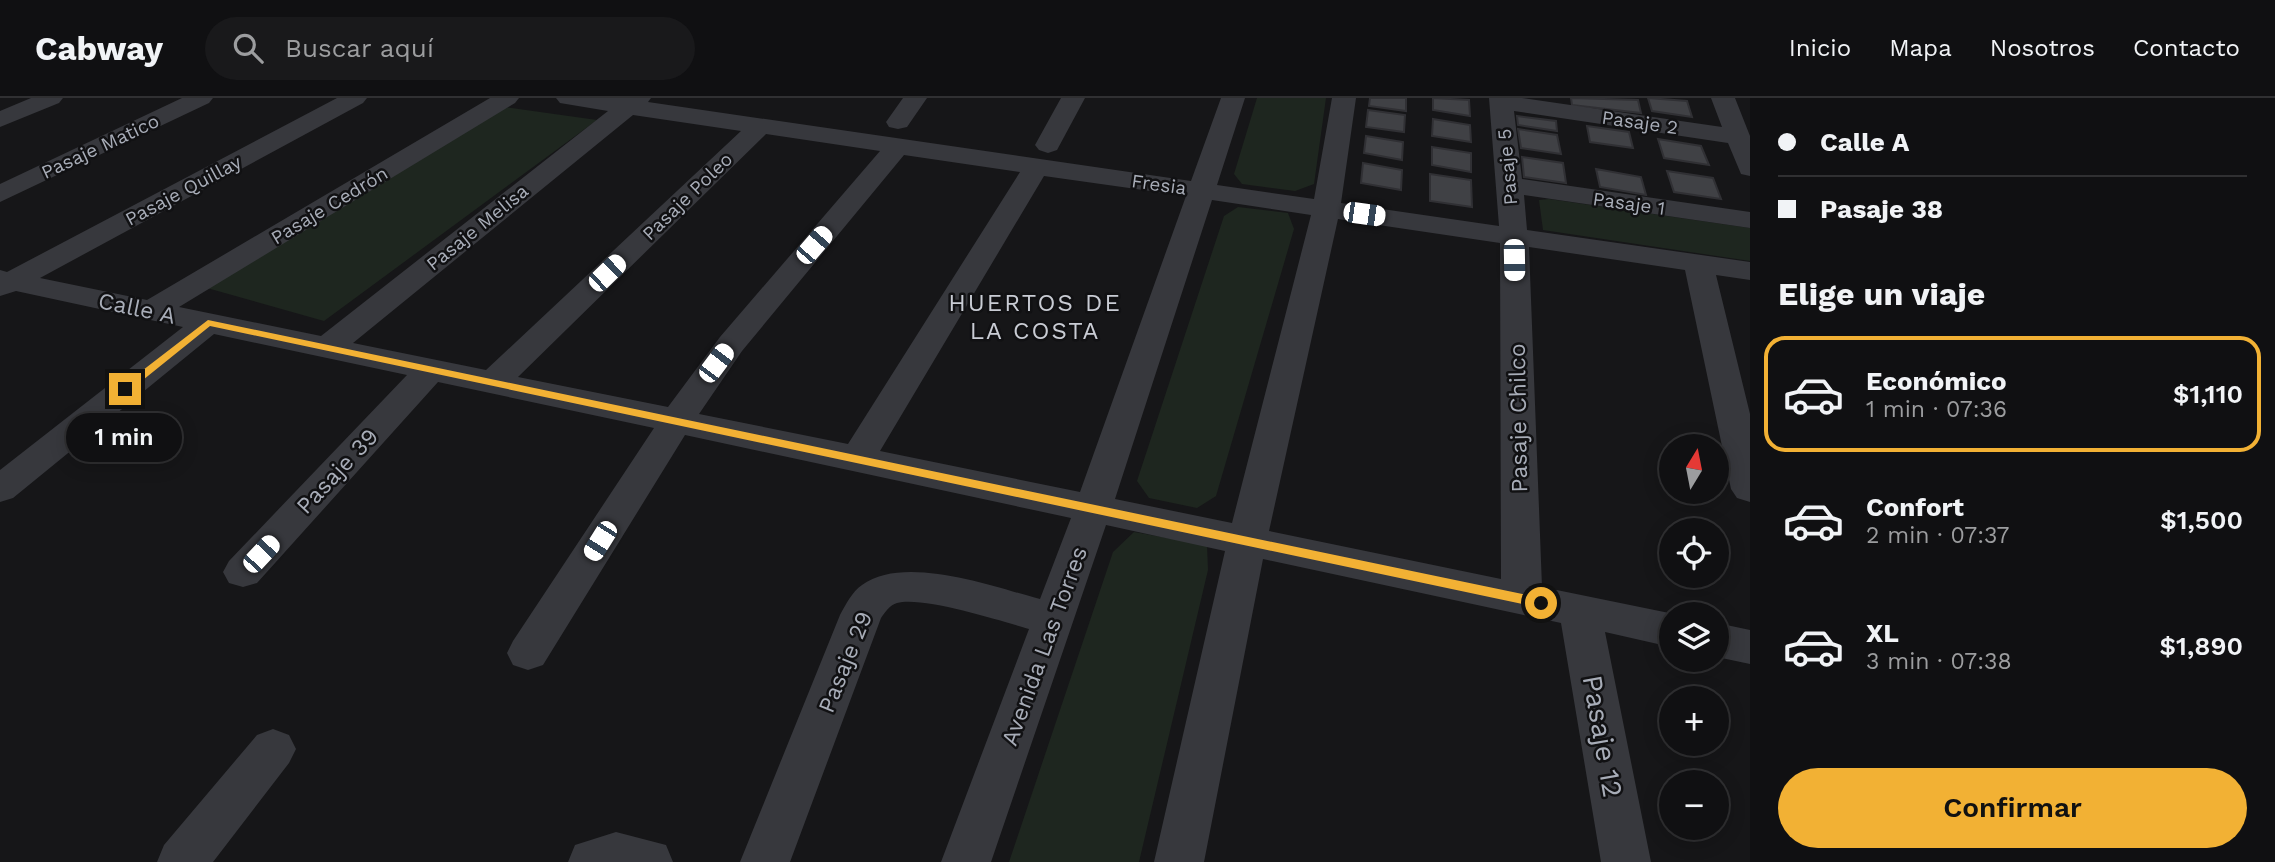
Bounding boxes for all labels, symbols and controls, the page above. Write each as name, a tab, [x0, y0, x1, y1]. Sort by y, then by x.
search box	[205, 17, 695, 80]
text: Cabway	[35, 29, 163, 68]
icon: search	[229, 29, 267, 67]
text: Buscar aquí	[285, 33, 434, 63]
text: Inicio	[1789, 34, 1851, 62]
text: Mapa	[1889, 34, 1952, 62]
text: Nosotros	[1990, 34, 2095, 62]
text: Contacto	[2133, 34, 2240, 62]
street label: Pasaje 2	[1600, 106, 1680, 139]
street label: Pasaje Matico	[38, 109, 163, 184]
text: Calle A	[1820, 127, 1909, 157]
street label: Pasaje 5	[1493, 128, 1522, 206]
street label: Pasaje Poleo	[637, 148, 737, 245]
street label: Pasaje Quillay	[121, 150, 245, 231]
street label: Pasaje Cedrón	[267, 162, 392, 249]
street label: Fresia	[1130, 169, 1188, 200]
street label: Pasaje Melisa	[422, 179, 533, 275]
street label: Pasaje 1	[1591, 187, 1666, 220]
text: Pasaje 38	[1820, 194, 1943, 224]
car	[1342, 201, 1387, 227]
car	[793, 222, 836, 268]
car	[1504, 239, 1525, 281]
car	[585, 251, 630, 295]
text: Elige un viaje	[1778, 275, 1985, 313]
street label: Calle A	[96, 287, 178, 330]
district label: HUERTOS DE LA COSTA	[948, 289, 1122, 345]
car	[695, 340, 738, 386]
street label: Pasaje Chilco	[1504, 343, 1533, 493]
icon: car	[1782, 363, 1845, 426]
text: Económico	[1866, 366, 2007, 396]
route end	[109, 373, 141, 405]
text: $1,110	[2173, 379, 2243, 409]
text: 1 min · 07:36	[1866, 396, 2007, 423]
callout: 1 min	[67, 414, 183, 462]
street label: Pasaje 39	[291, 423, 384, 520]
text: 1 min	[94, 424, 154, 451]
north arrow	[1659, 434, 1729, 504]
map controls	[1659, 434, 1729, 840]
icon: car	[1782, 489, 1845, 552]
text: Confort	[1866, 492, 1964, 522]
text: $1,500	[2160, 505, 2243, 535]
car	[580, 518, 621, 564]
button: locate	[1659, 518, 1729, 588]
text: 2 min · 07:37	[1866, 522, 2009, 549]
car	[239, 531, 284, 577]
street label: Avenida Las Torres	[996, 543, 1093, 749]
route start	[1525, 587, 1557, 619]
button: layers	[1659, 602, 1729, 672]
street label: Pasaje 29	[813, 608, 878, 717]
icon: car	[1782, 615, 1845, 678]
text: XL	[1866, 618, 1899, 648]
text: $1,890	[2160, 631, 2243, 661]
text: 3 min · 07:38	[1866, 648, 2012, 675]
street label: Pasaje 12	[1576, 672, 1629, 800]
button: +	[1659, 686, 1729, 756]
button: Confirmar	[1778, 768, 2247, 848]
button: −	[1659, 770, 1729, 840]

